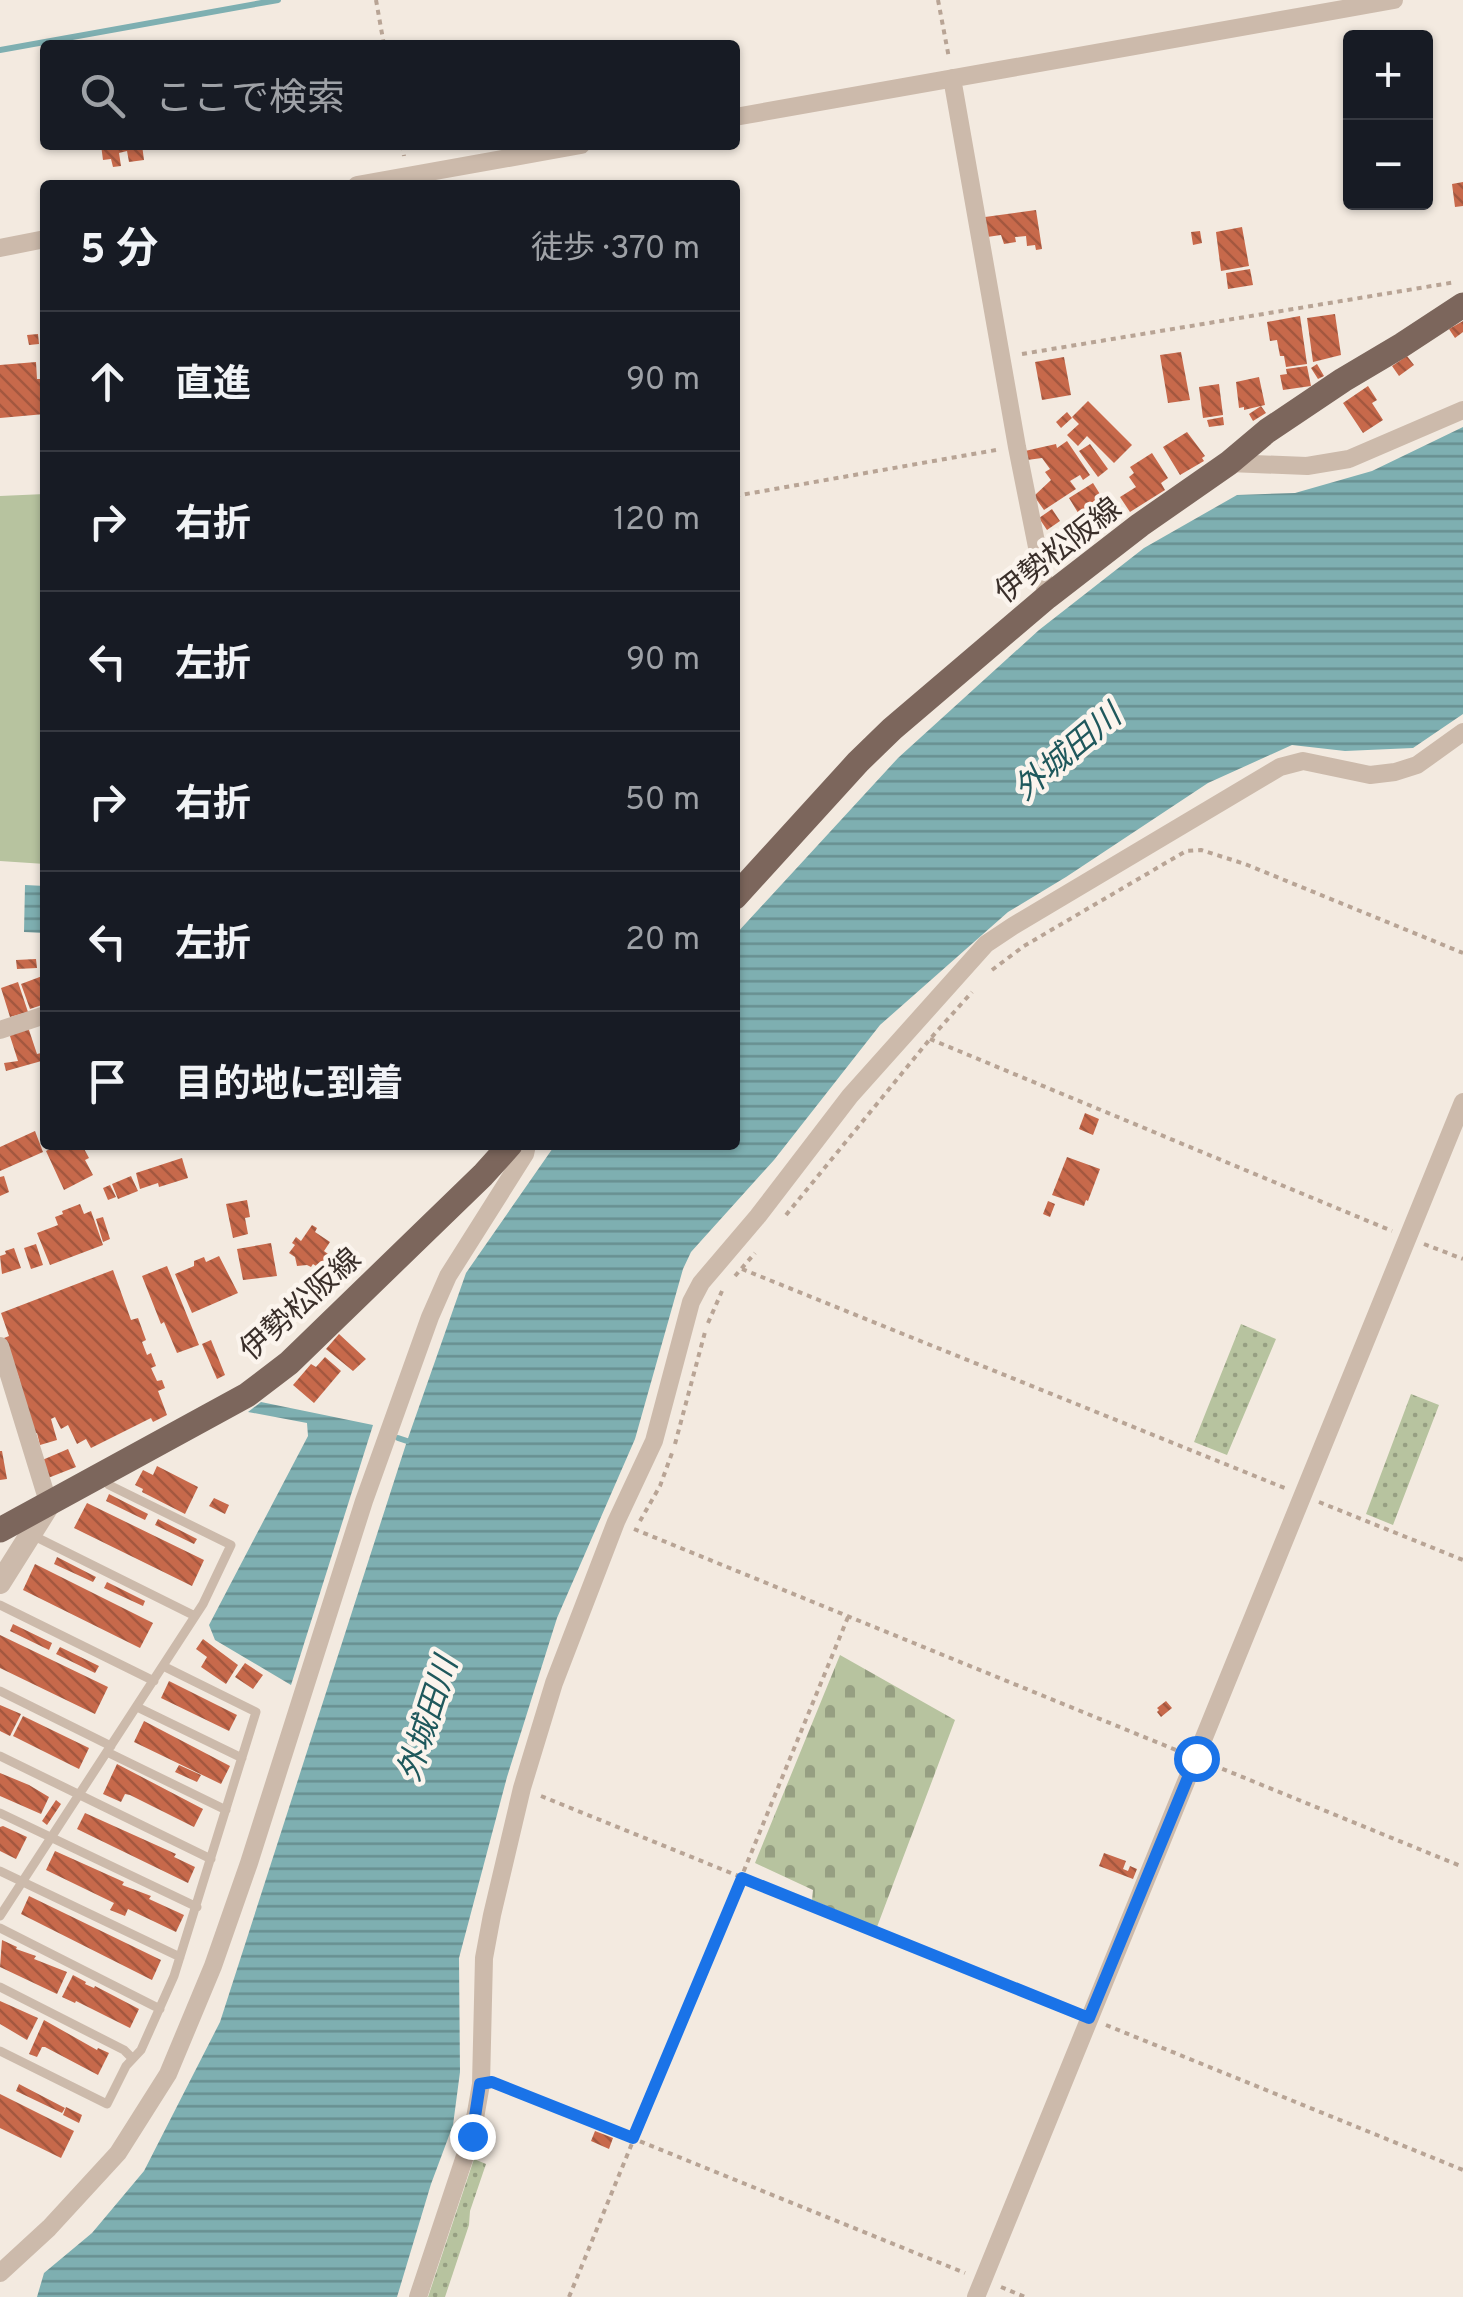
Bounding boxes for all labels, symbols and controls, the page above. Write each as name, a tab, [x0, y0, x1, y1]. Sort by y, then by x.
map controls	[1343, 30, 1433, 210]
button: +	[1343, 30, 1433, 120]
search box	[40, 40, 740, 150]
icon: search	[75, 68, 130, 123]
text: ここで検索	[155, 76, 345, 125]
button: −	[1343, 120, 1433, 210]
text: 5 分	[80, 225, 158, 278]
text: 徒歩 · 370 m	[531, 230, 700, 270]
icon: ahead	[80, 354, 135, 409]
text: 90 m	[626, 361, 700, 401]
text: 直進	[175, 362, 251, 411]
street label: 伊勢松阪線	[989, 491, 1130, 613]
icon: right	[80, 494, 135, 549]
text: 120 m	[613, 501, 700, 541]
text: 右折	[175, 502, 251, 551]
icon: left	[80, 634, 135, 689]
text: 90 m	[626, 641, 700, 681]
text: 左折	[175, 642, 251, 691]
water label: 外城田川	[1007, 696, 1133, 811]
icon: right	[80, 774, 135, 829]
text: 50 m	[625, 781, 700, 821]
text: 右折	[175, 782, 251, 831]
icon: left	[80, 914, 135, 969]
text: 20 m	[625, 921, 700, 961]
text: 左折	[175, 922, 251, 971]
icon: arrive	[80, 1054, 135, 1109]
text: 目的地に到着	[175, 1062, 403, 1111]
street label: 伊勢松阪線	[234, 1242, 370, 1370]
water label: 外城田川	[391, 1650, 470, 1787]
route start	[1174, 1736, 1220, 1782]
route end	[450, 2114, 496, 2160]

